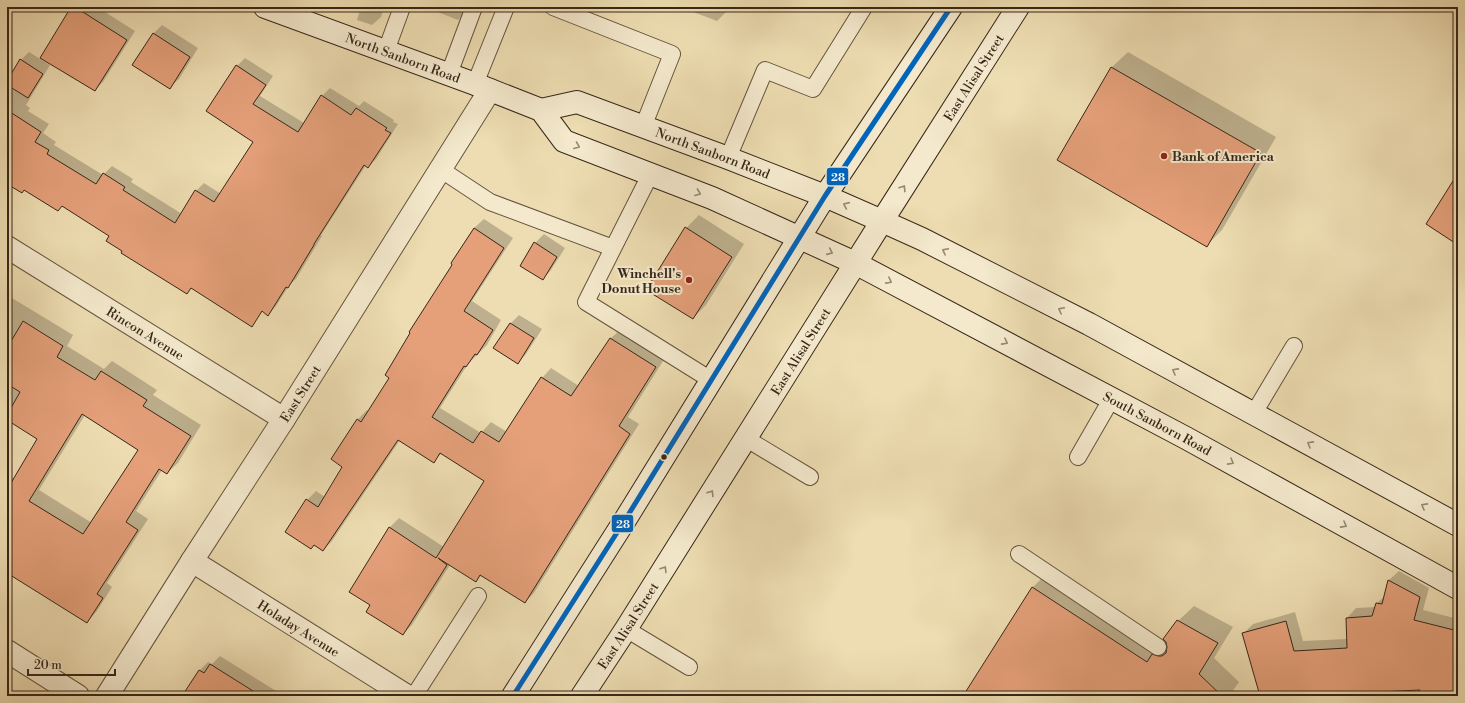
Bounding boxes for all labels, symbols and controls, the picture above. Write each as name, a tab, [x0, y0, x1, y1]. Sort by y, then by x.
street label: North Sanborn Road	[343, 30, 463, 87]
street label: East Alisal Street	[941, 31, 1008, 124]
street label: North Sanborn Road	[653, 125, 773, 183]
one-way arrow	[573, 142, 580, 150]
place label: Bank of America	[1172, 149, 1275, 165]
marker: Bank of America	[1159, 151, 1169, 161]
line badge: 28	[826, 167, 849, 186]
text: 28	[831, 171, 845, 185]
one-way arrow	[899, 185, 906, 192]
one-way arrow	[695, 189, 702, 197]
one-way arrow	[843, 202, 850, 210]
one-way arrow	[825, 247, 833, 255]
one-way arrow	[941, 248, 949, 256]
place label: Winchell's Donut House	[601, 266, 681, 297]
marker: Winchell's Donut House	[684, 275, 694, 285]
one-way arrow	[885, 277, 893, 284]
street label: Rincon Avenue	[103, 304, 187, 364]
street label: East Alisal Street	[768, 305, 835, 398]
one-way arrow	[1057, 307, 1065, 314]
one-way arrow	[1000, 337, 1008, 345]
street label: East Street	[277, 362, 325, 425]
one-way arrow	[1172, 368, 1179, 375]
street label: South Sanborn Road	[1100, 389, 1214, 460]
one-way arrow	[1306, 441, 1314, 449]
unlabelled marker	[659, 452, 669, 462]
one-way arrow	[1226, 458, 1234, 465]
one-way arrow	[706, 490, 713, 497]
one-way arrow	[1421, 503, 1428, 511]
line badge: 28	[611, 514, 634, 533]
text: 28	[616, 518, 630, 532]
one-way arrow	[1340, 520, 1347, 528]
one-way arrow	[659, 566, 666, 573]
street label: East Alisal Street	[595, 579, 662, 672]
street label: Holaday Avenue	[254, 597, 343, 661]
scale bar	[28, 651, 115, 677]
text: 20 m	[34, 658, 62, 673]

